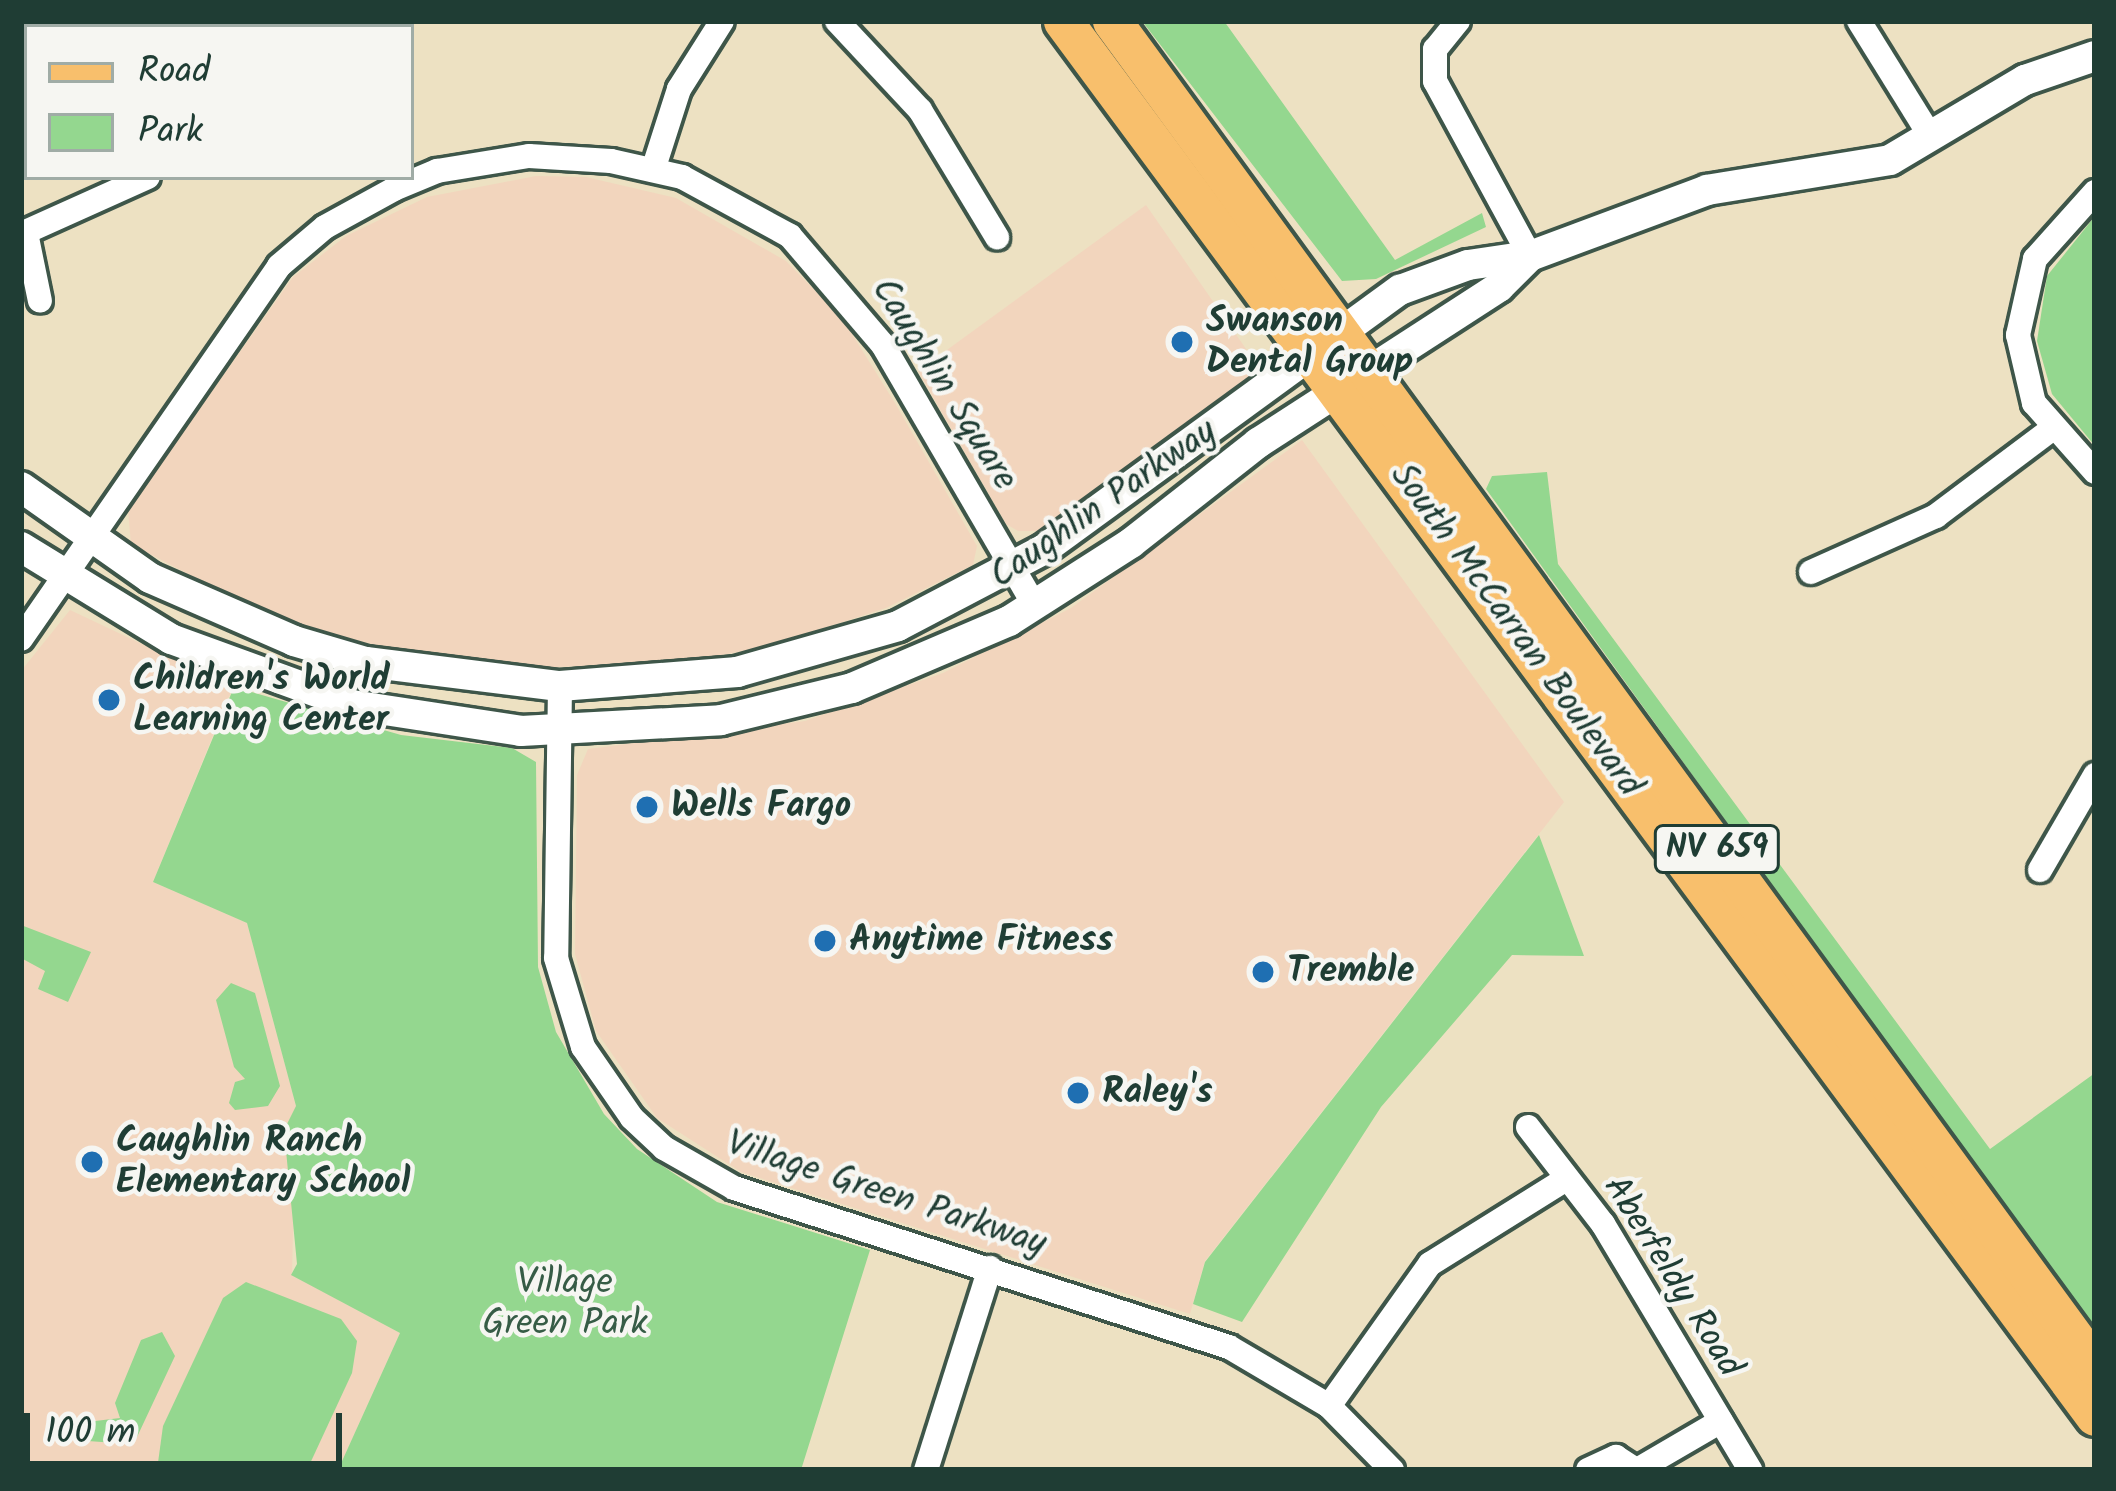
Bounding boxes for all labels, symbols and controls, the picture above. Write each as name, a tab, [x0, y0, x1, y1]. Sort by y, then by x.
legend	[24, 24, 414, 180]
text: Road	[138, 44, 210, 101]
text: Park	[138, 104, 203, 161]
street label: Caughlin Square	[861, 271, 1025, 499]
place label: Swanson Dental Group	[1206, 299, 1413, 384]
marker: Swanson Dental Group	[1169, 329, 1195, 355]
street label: Caughlin Parkway	[982, 411, 1226, 599]
street label: South McCarran Boulevard	[1380, 456, 1650, 806]
place label: Children's World Learning Center	[133, 657, 390, 742]
marker: Children's World Learning Center	[96, 687, 122, 713]
place label: Wells Fargo	[671, 785, 851, 829]
marker: Wells Fargo	[634, 794, 660, 820]
road number: NV 659	[1651, 822, 1783, 876]
place label: Anytime Fitness	[849, 919, 1113, 963]
marker: Anytime Fitness	[812, 928, 838, 954]
place label: Tremble	[1287, 950, 1414, 994]
marker: Tremble	[1250, 959, 1276, 985]
place label: Raley's	[1102, 1071, 1213, 1115]
marker: Raley's	[1065, 1080, 1091, 1106]
place label: Caughlin Ranch Elementary School	[116, 1119, 410, 1204]
street label: Village Green Parkway	[721, 1123, 1051, 1267]
marker: Caughlin Ranch Elementary School	[79, 1149, 105, 1175]
street label: Aberfeldy Road	[1593, 1168, 1751, 1386]
park label: Village Green Park	[482, 1261, 648, 1346]
scale bar	[30, 1389, 348, 1463]
text: 100 m	[45, 1405, 135, 1462]

